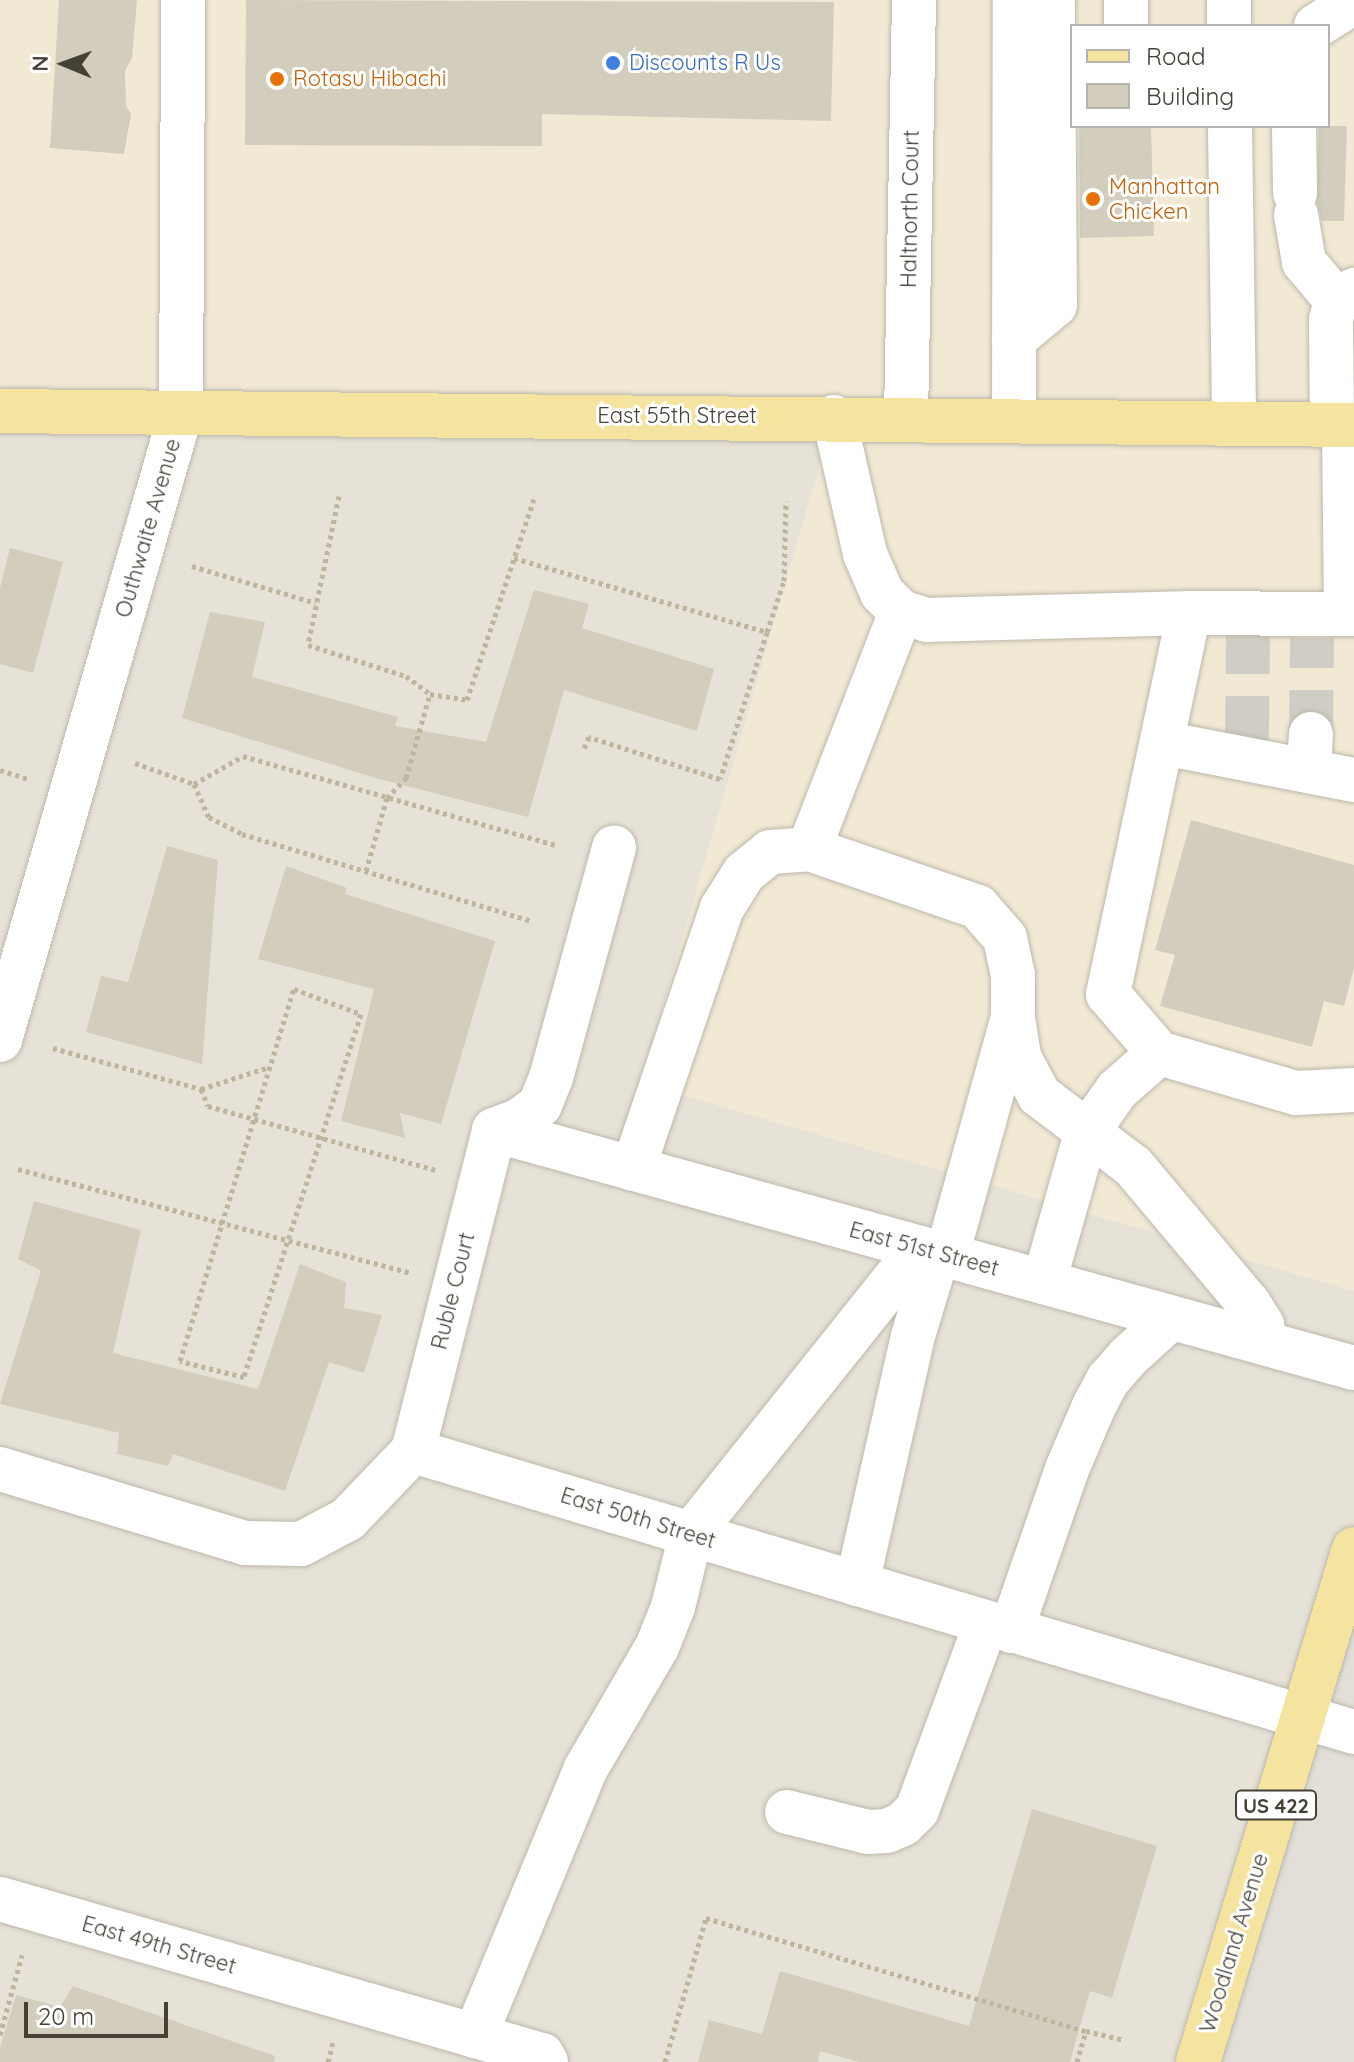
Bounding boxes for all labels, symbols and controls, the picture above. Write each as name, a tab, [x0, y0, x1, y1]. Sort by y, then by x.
north arrow	[24, 24, 104, 104]
legend	[1070, 24, 1330, 128]
text: Road	[1146, 41, 1206, 71]
place label: Discounts R Us	[629, 50, 781, 76]
marker: Discounts R Us	[604, 54, 622, 72]
text: N	[26, 55, 54, 72]
place label: Rotasu Hibachi	[293, 66, 446, 92]
marker: Rotasu Hibachi	[268, 70, 286, 88]
text: Building	[1146, 81, 1234, 111]
street label: Haltnorth Court	[895, 130, 925, 288]
place label: Manhattan Chicken	[1109, 173, 1220, 224]
marker: Manhattan Chicken	[1084, 190, 1102, 208]
street label: East 55th Street	[597, 403, 757, 429]
street label: Outhwaite Avenue	[110, 435, 186, 621]
street label: East 51st Street	[846, 1216, 1002, 1282]
street label: Ruble Court	[426, 1230, 480, 1352]
street label: East 50th Street	[557, 1482, 719, 1554]
road number: US 422	[1234, 1789, 1318, 1821]
street label: Woodland Avenue	[1194, 1850, 1274, 2036]
street label: East 49th Street	[79, 1910, 239, 1980]
scale bar	[28, 1986, 172, 2036]
text: 20 m	[38, 2001, 94, 2031]

